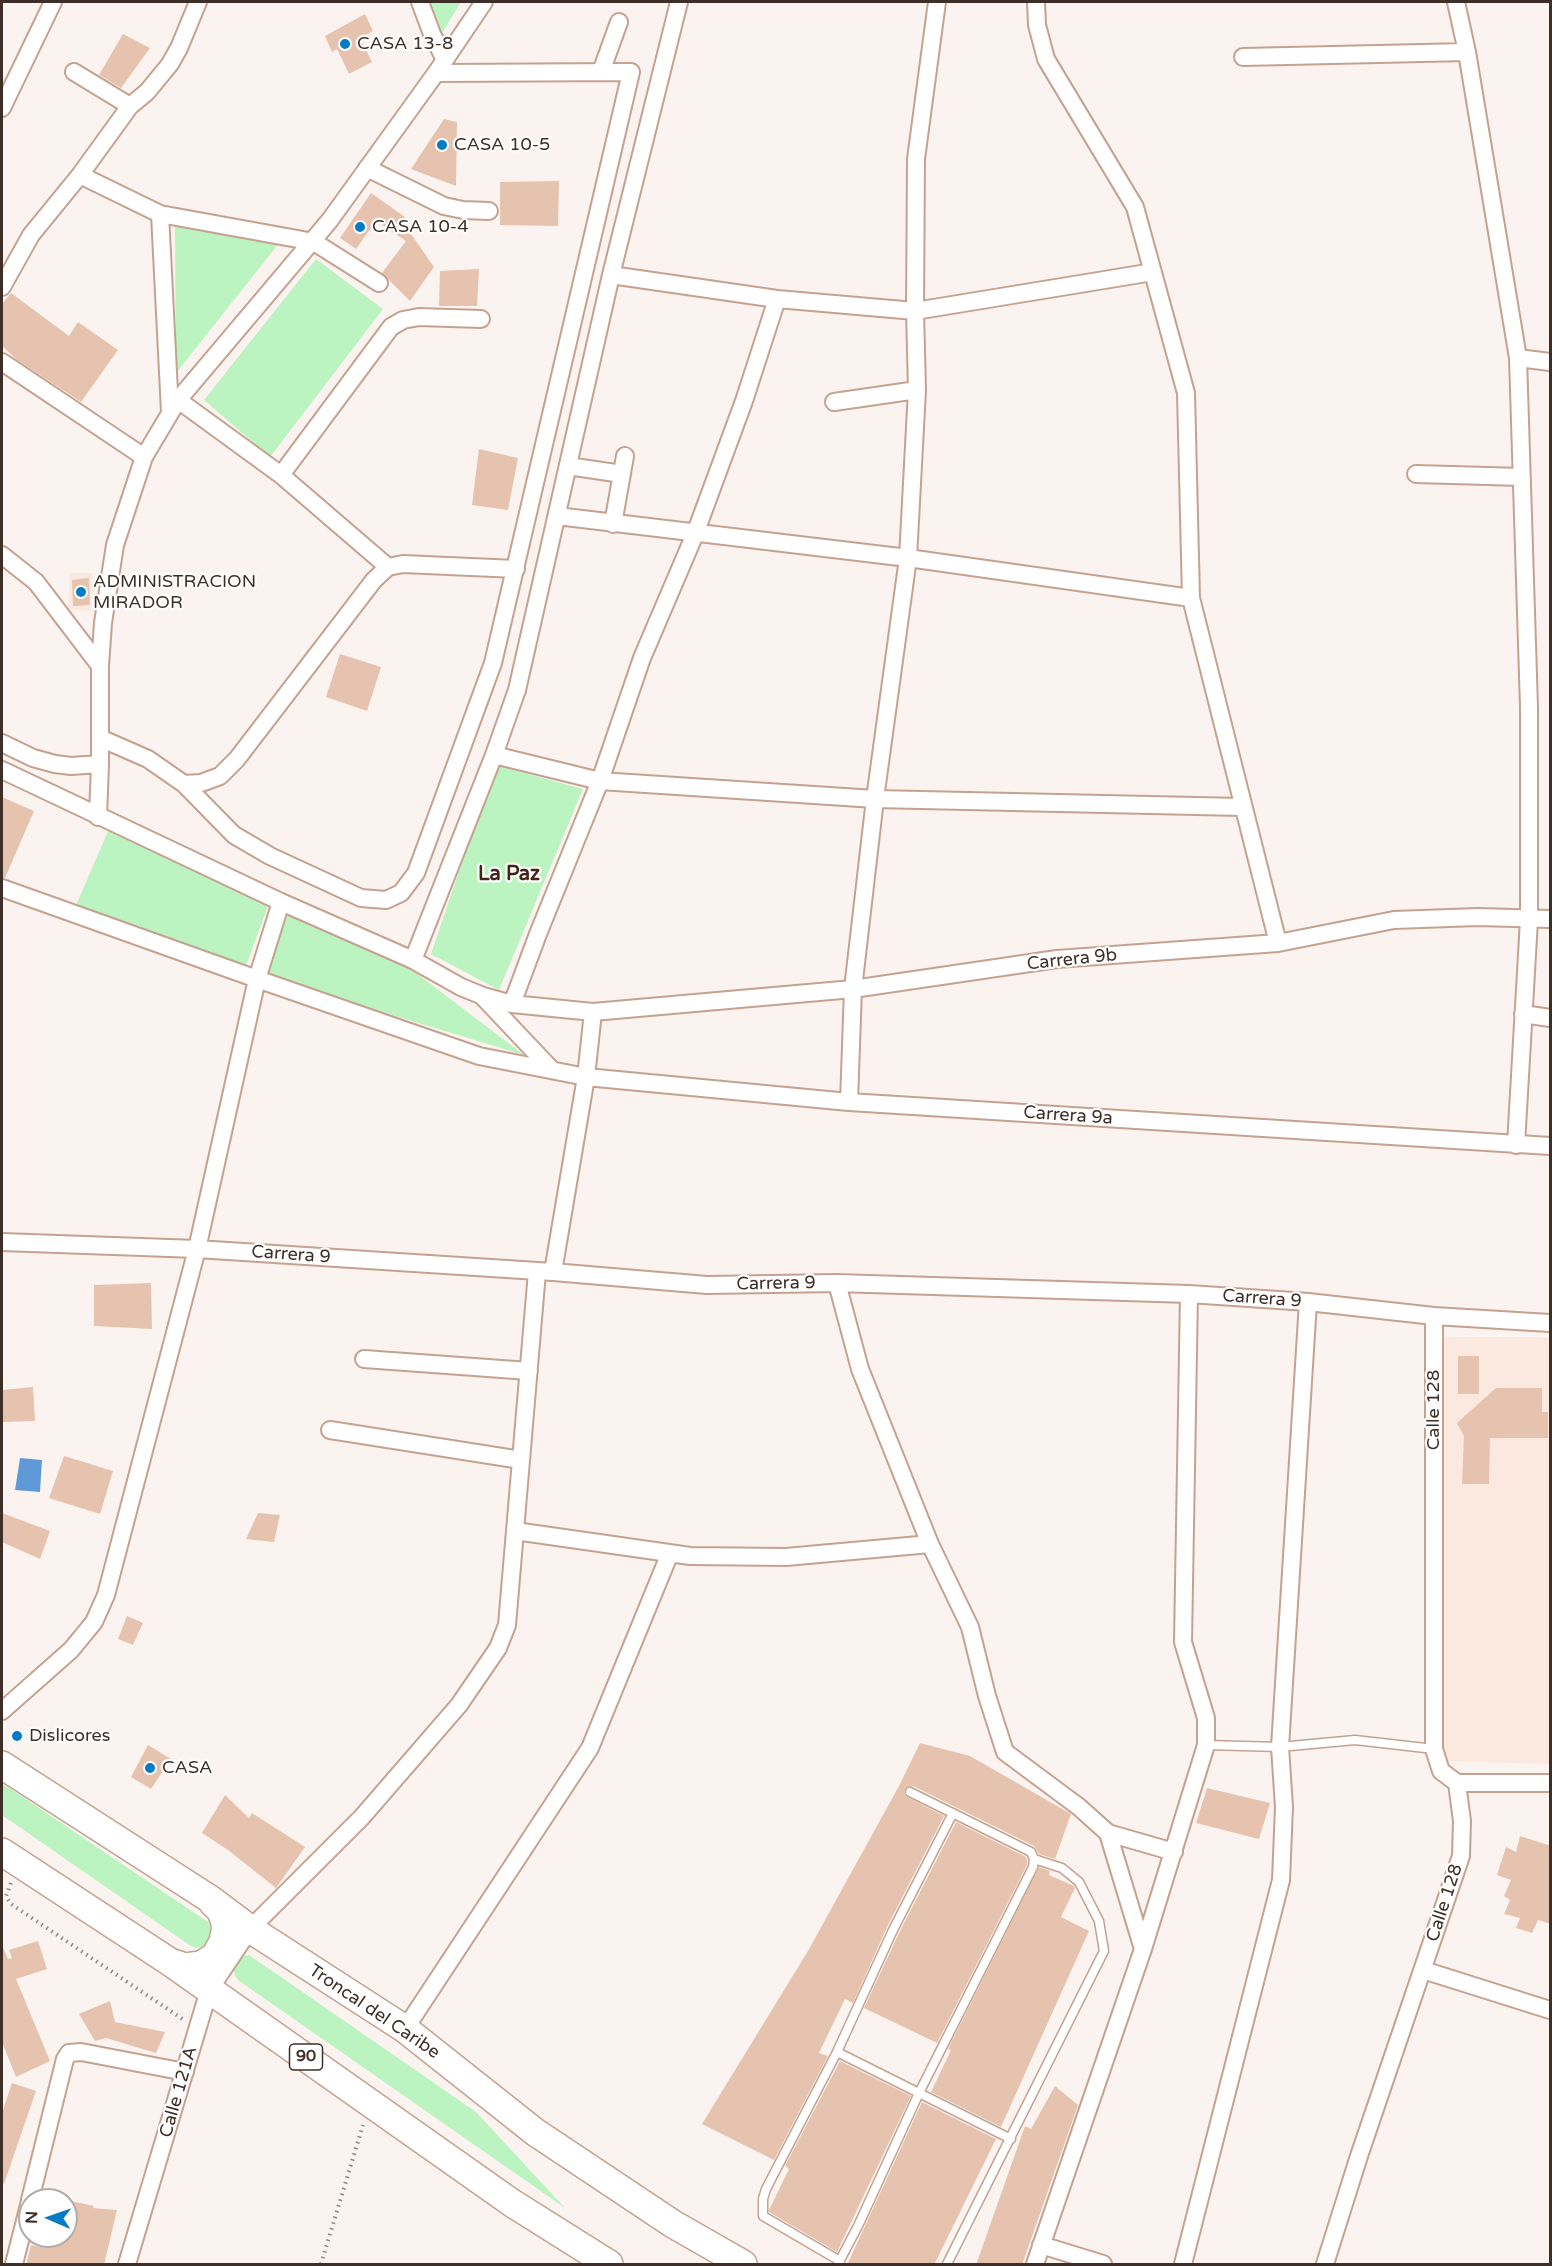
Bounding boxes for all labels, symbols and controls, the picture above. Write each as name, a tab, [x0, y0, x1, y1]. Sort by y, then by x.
place label: CASA 13-8	[357, 33, 453, 55]
marker: CASA 13-8	[338, 37, 352, 51]
place label: CASA 10-5	[454, 134, 550, 156]
marker: CASA 10-5	[435, 138, 449, 152]
place label: CASA 10-4	[372, 216, 469, 238]
marker: CASA 10-4	[353, 220, 367, 234]
place label: ADMINISTRACION MIRADOR	[93, 571, 256, 614]
marker: ADMINISTRACION MIRADOR	[74, 585, 88, 599]
district label: La Paz	[478, 863, 540, 887]
street label: Carrera 9b	[1026, 945, 1118, 975]
street label: Carrera 9a	[1023, 1102, 1113, 1130]
street label: Carrera 9	[251, 1241, 331, 1269]
street label: Carrera 9	[736, 1273, 816, 1295]
street label: Carrera 9	[1222, 1285, 1302, 1313]
street label: Calle 128	[1423, 1370, 1445, 1450]
place label: Dislicores	[29, 1725, 110, 1747]
marker: Dislicores	[10, 1729, 24, 1743]
place label: CASA	[162, 1757, 212, 1779]
marker: CASA	[143, 1761, 157, 1775]
street label: Calle 128	[1422, 1861, 1468, 1945]
street label: Troncal del Caribe	[304, 1960, 444, 2064]
street label: Calle 121A	[156, 2044, 202, 2140]
road number: 90	[290, 2044, 322, 2070]
north arrow	[18, 2188, 78, 2248]
text: N	[22, 2211, 42, 2224]

